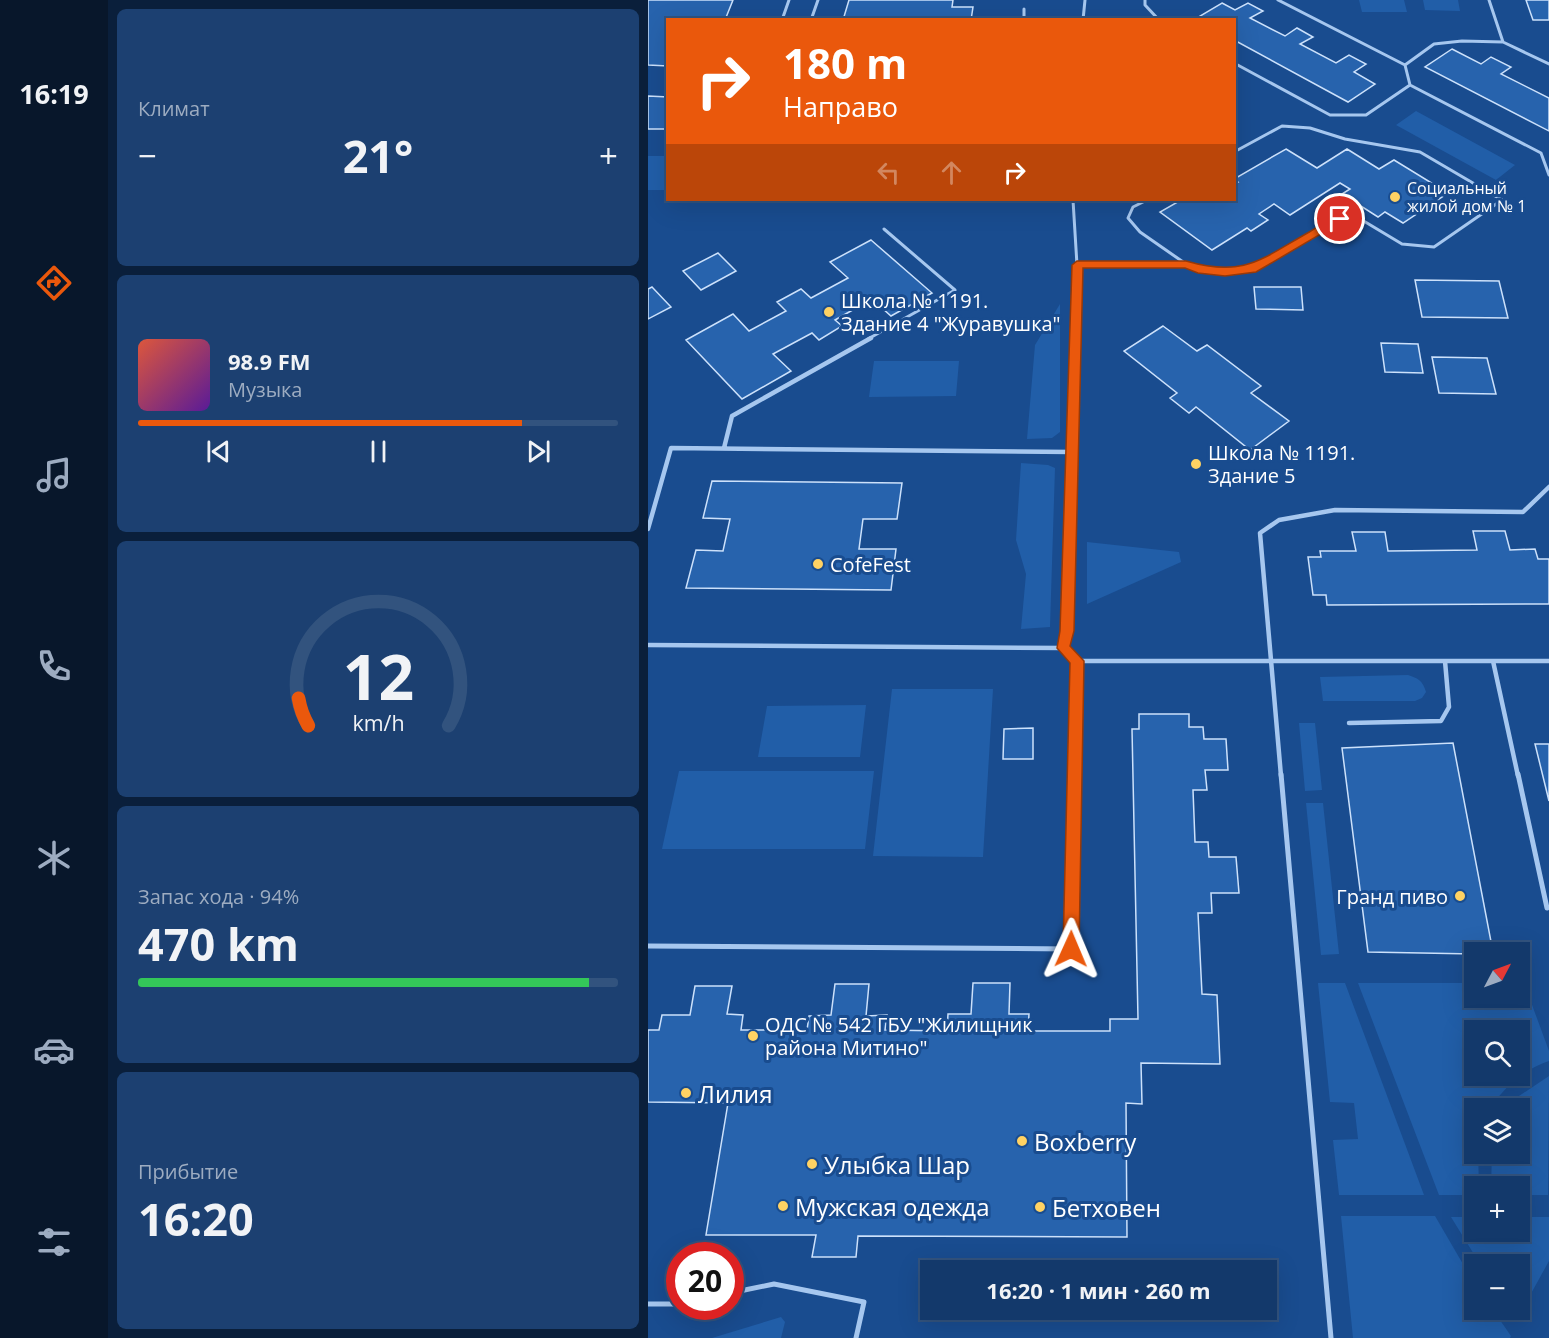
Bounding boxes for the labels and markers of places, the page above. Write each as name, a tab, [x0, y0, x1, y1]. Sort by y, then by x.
place label: Социальный жилой дом № 1	[1407, 177, 1526, 217]
marker: Социальный жилой дом № 1	[1388, 190, 1402, 204]
pin	[1314, 193, 1365, 244]
place label: Школа № 1191. Здание 4 "Журавушка"	[841, 287, 1061, 337]
marker: Школа № 1191. Здание 4 "Журавушка"	[822, 305, 836, 319]
place label: Школа № 1191. Здание 5	[1208, 439, 1355, 489]
marker: Школа № 1191. Здание 5	[1189, 457, 1203, 471]
place label: CofeFest	[830, 551, 911, 578]
marker: CofeFest	[811, 557, 825, 571]
place label: Гранд пиво	[1336, 883, 1448, 910]
marker: Гранд пиво	[1453, 889, 1467, 903]
place label: ОДС № 542 ГБУ "Жилищник района Митино"	[765, 1011, 1033, 1061]
marker: ОДС № 542 ГБУ "Жилищник района Митино"	[746, 1029, 760, 1043]
place label: Лилия	[698, 1077, 772, 1110]
marker: Лилия	[679, 1086, 693, 1100]
place label: Boxberry	[1034, 1125, 1137, 1158]
marker: Boxberry	[1015, 1134, 1029, 1148]
place label: Улыбка Шар	[824, 1148, 970, 1181]
marker: Улыбка Шар	[805, 1157, 819, 1171]
place label: Мужская одежда	[795, 1190, 989, 1223]
place label: Бетховен	[1052, 1191, 1161, 1224]
marker: Мужская одежда	[776, 1199, 790, 1213]
marker: Бетховен	[1033, 1200, 1047, 1214]

